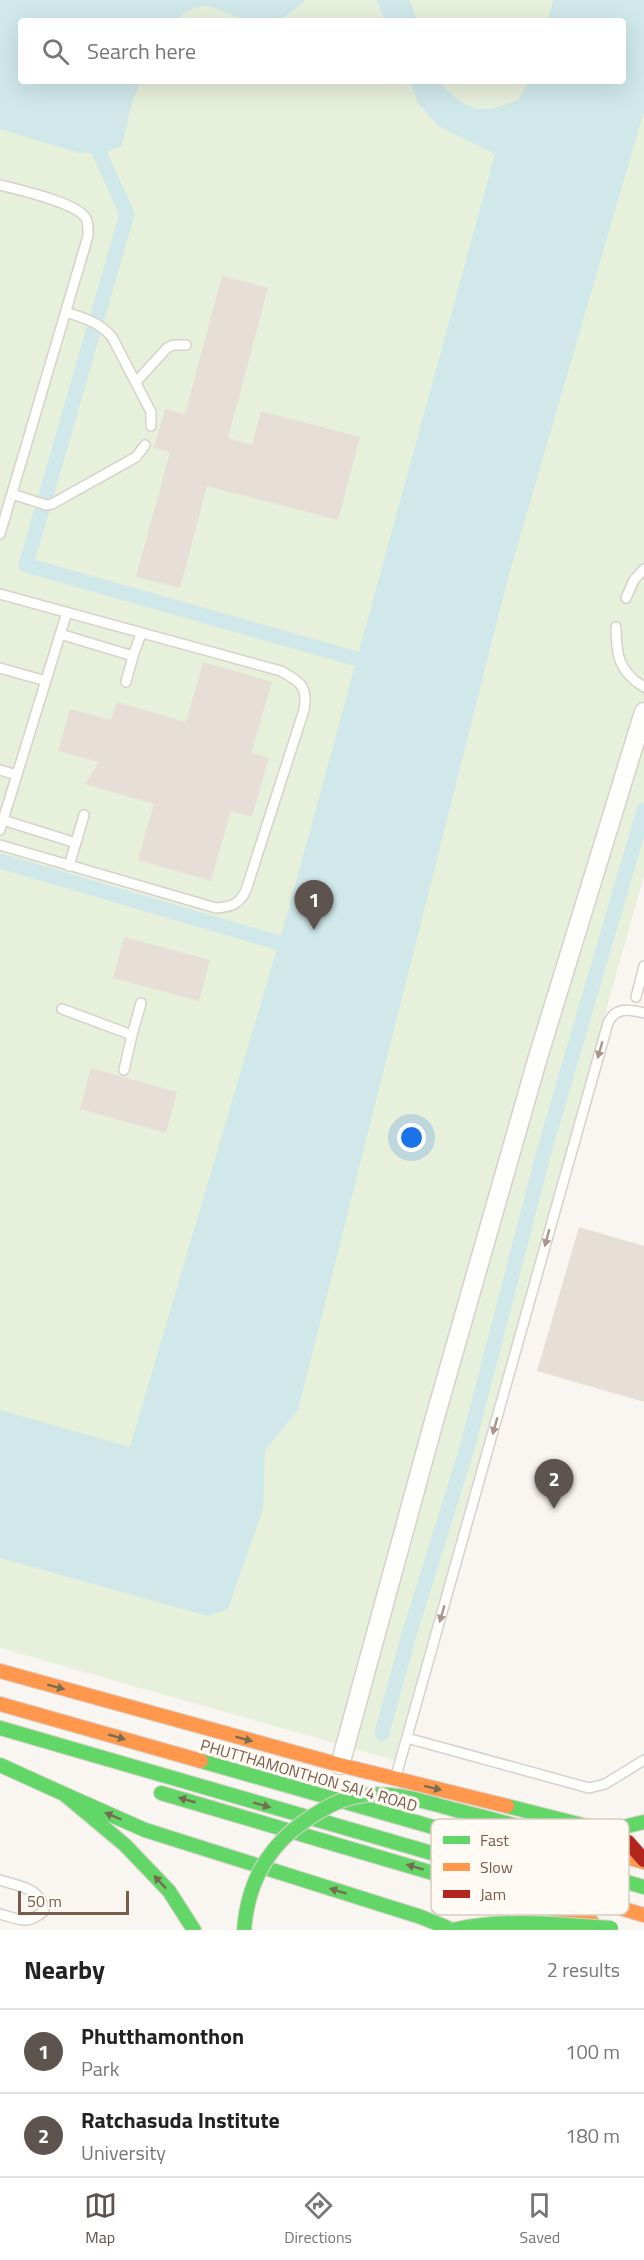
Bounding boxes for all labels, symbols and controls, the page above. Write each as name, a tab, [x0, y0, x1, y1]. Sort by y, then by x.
search box	[18, 18, 626, 84]
text: Search here	[87, 34, 196, 68]
icon: search	[39, 35, 72, 68]
pin: 1	[294, 880, 334, 930]
one-way arrow	[595, 1041, 604, 1059]
your location	[397, 1123, 426, 1152]
one-way arrow	[542, 1229, 551, 1247]
one-way arrow	[490, 1417, 499, 1435]
pin: 2	[534, 1460, 574, 1509]
one-way arrow	[437, 1605, 446, 1623]
one-way arrow	[47, 1682, 66, 1692]
street label: PHUTTHAMONTHON SAI 4 ROAD	[198, 1732, 420, 1818]
one-way arrow	[108, 1733, 126, 1743]
one-way arrow	[235, 1734, 253, 1744]
one-way arrow	[424, 1783, 442, 1793]
one-way arrow	[178, 1795, 196, 1804]
one-way arrow	[253, 1801, 271, 1810]
one-way arrow	[104, 1811, 122, 1820]
legend	[431, 1819, 629, 1915]
text: Fast	[480, 1828, 509, 1852]
text: Slow	[480, 1855, 513, 1879]
one-way arrow	[406, 1862, 424, 1871]
one-way arrow	[153, 1875, 167, 1890]
text: Jam	[480, 1882, 506, 1906]
one-way arrow	[329, 1885, 347, 1895]
scale bar	[18, 1888, 129, 1916]
text: 50 m	[27, 1889, 62, 1913]
text: Nearby	[24, 1950, 105, 1989]
text: 2 results	[547, 1954, 620, 1985]
text: Phutthamonthon	[81, 2019, 244, 2053]
text: 1	[38, 2036, 49, 2067]
text: 100 m	[565, 2036, 620, 2067]
text: Park	[81, 2053, 119, 2084]
text: Ratchasuda Institute	[81, 2103, 280, 2137]
text: 2	[38, 2120, 49, 2151]
text: 180 m	[565, 2120, 620, 2151]
text: University	[81, 2137, 166, 2168]
tab: Map	[84, 2189, 117, 2249]
tab: Directions	[284, 2189, 352, 2249]
tab: Saved	[520, 2189, 560, 2249]

